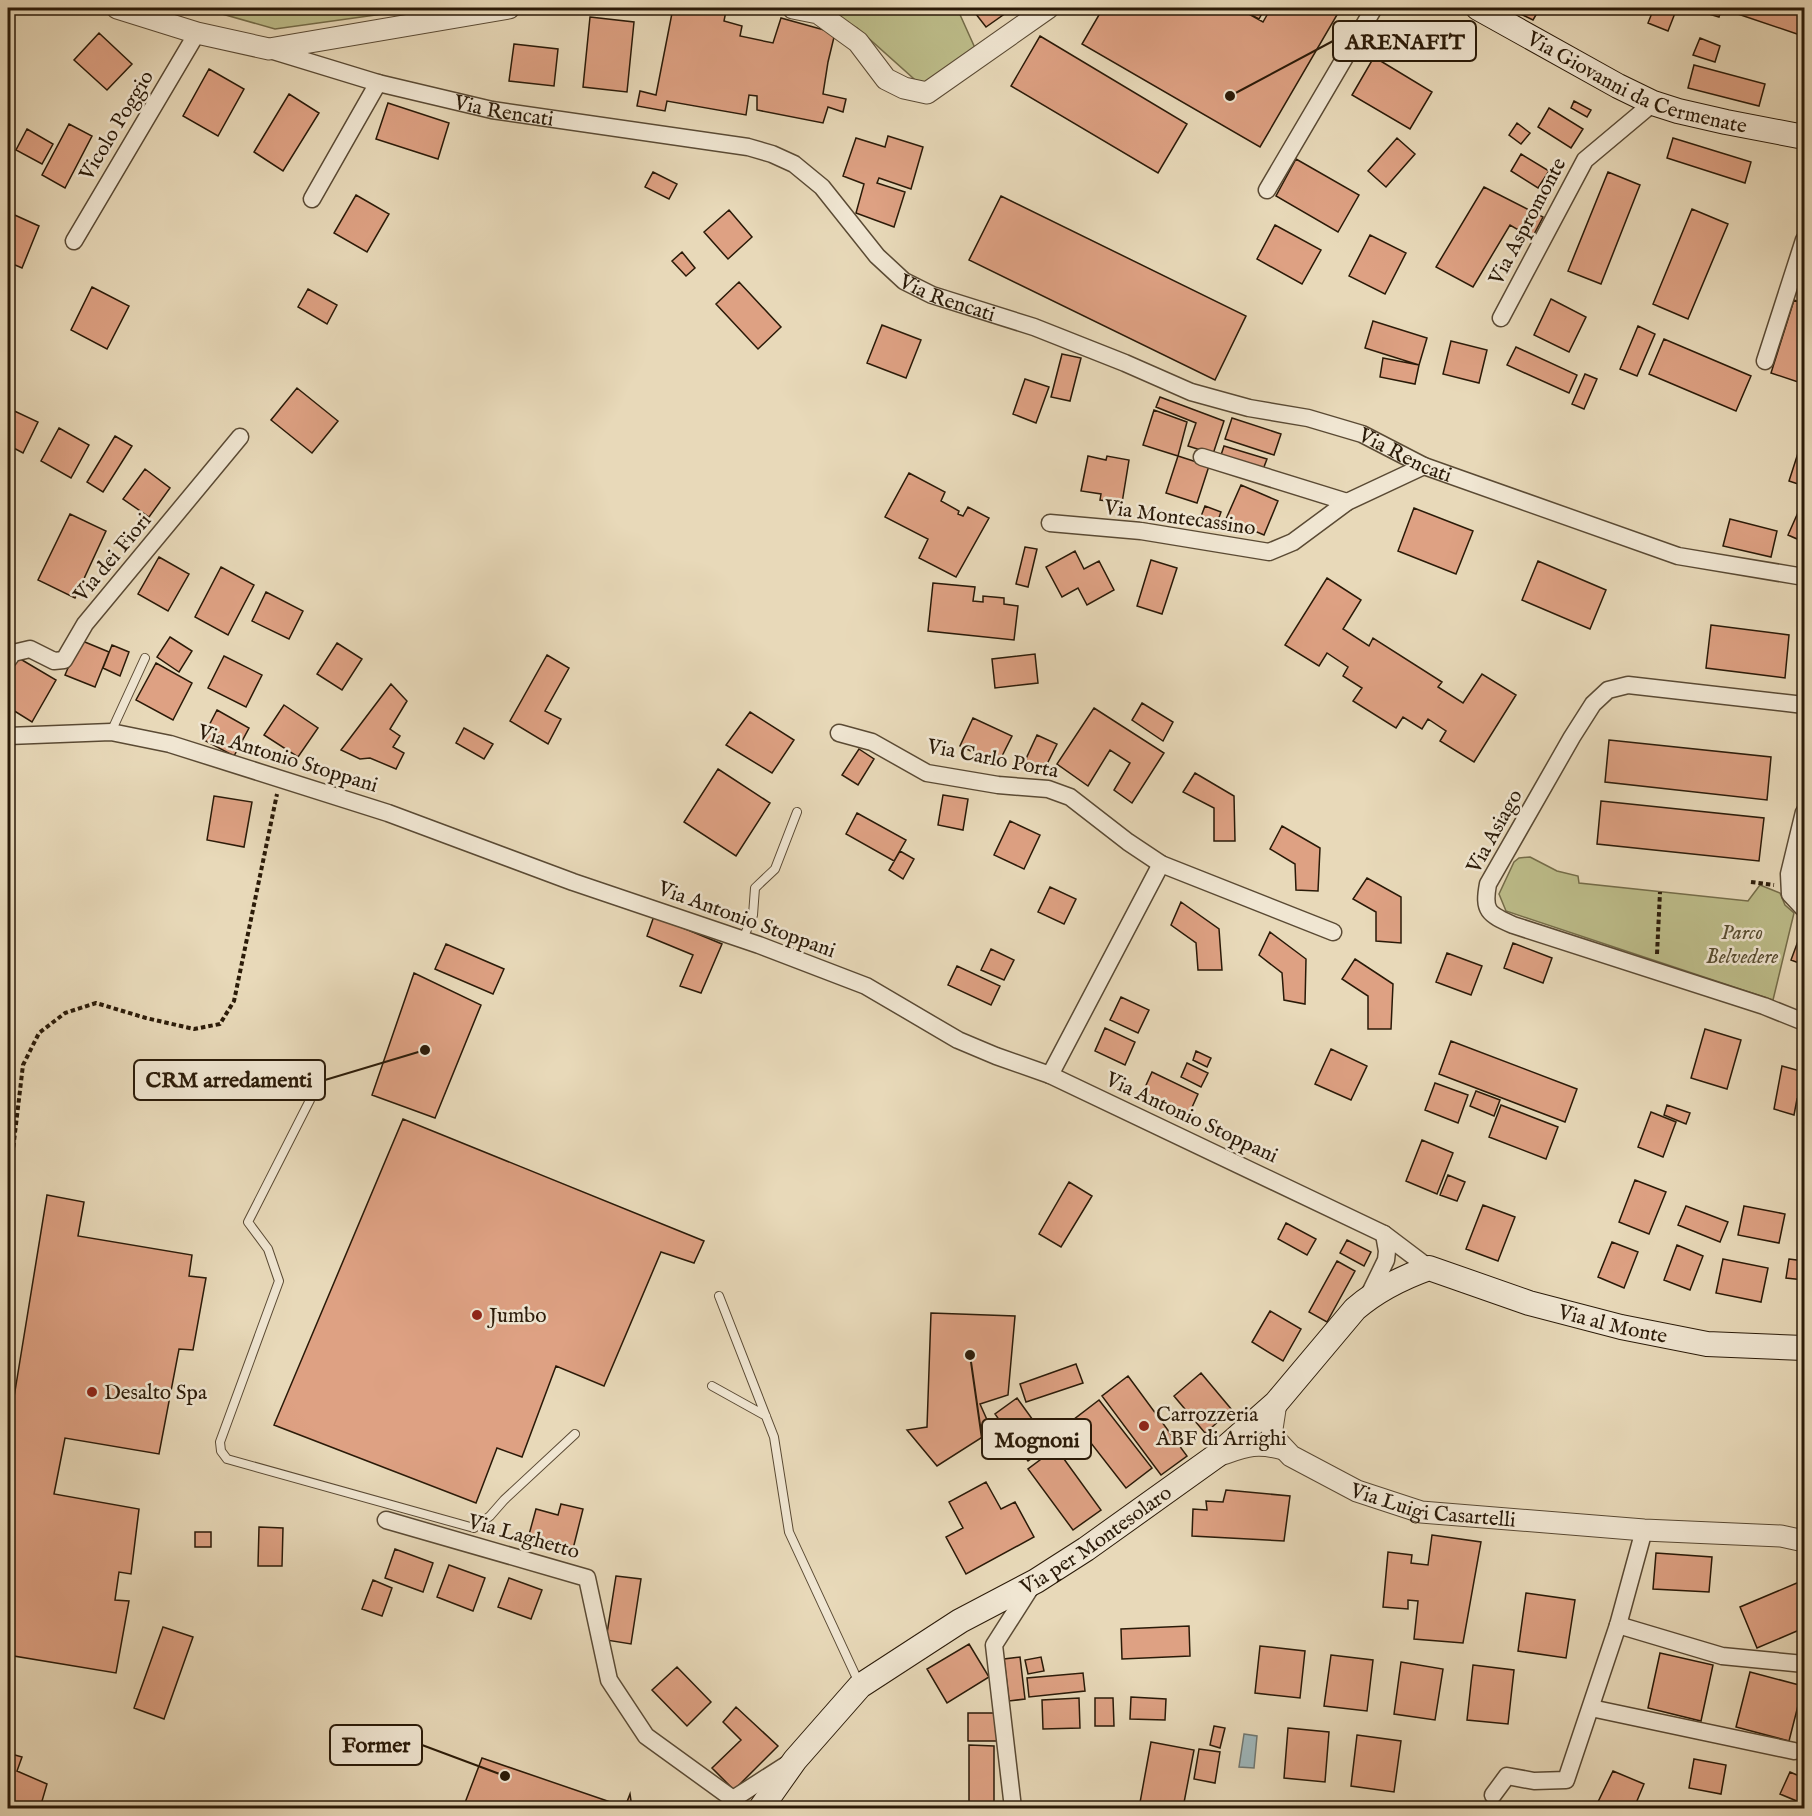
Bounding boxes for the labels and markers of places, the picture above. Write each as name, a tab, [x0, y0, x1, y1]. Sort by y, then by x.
callout: ARENAFIT	[1333, 21, 1476, 61]
callout: CRM arredamenti	[134, 1060, 325, 1100]
place label: Jumbo	[487, 1303, 547, 1330]
marker: Jumbo	[470, 1308, 484, 1322]
place label: Desalto Spa	[104, 1380, 208, 1407]
marker: Desalto Spa	[85, 1385, 99, 1399]
place label: Carrozzeria ABF di Arrighi	[1155, 1402, 1287, 1453]
callout: Mognoni	[982, 1419, 1091, 1459]
marker: Carrozzeria ABF di Arrighi	[1137, 1419, 1151, 1433]
callout: Former	[330, 1725, 422, 1765]

